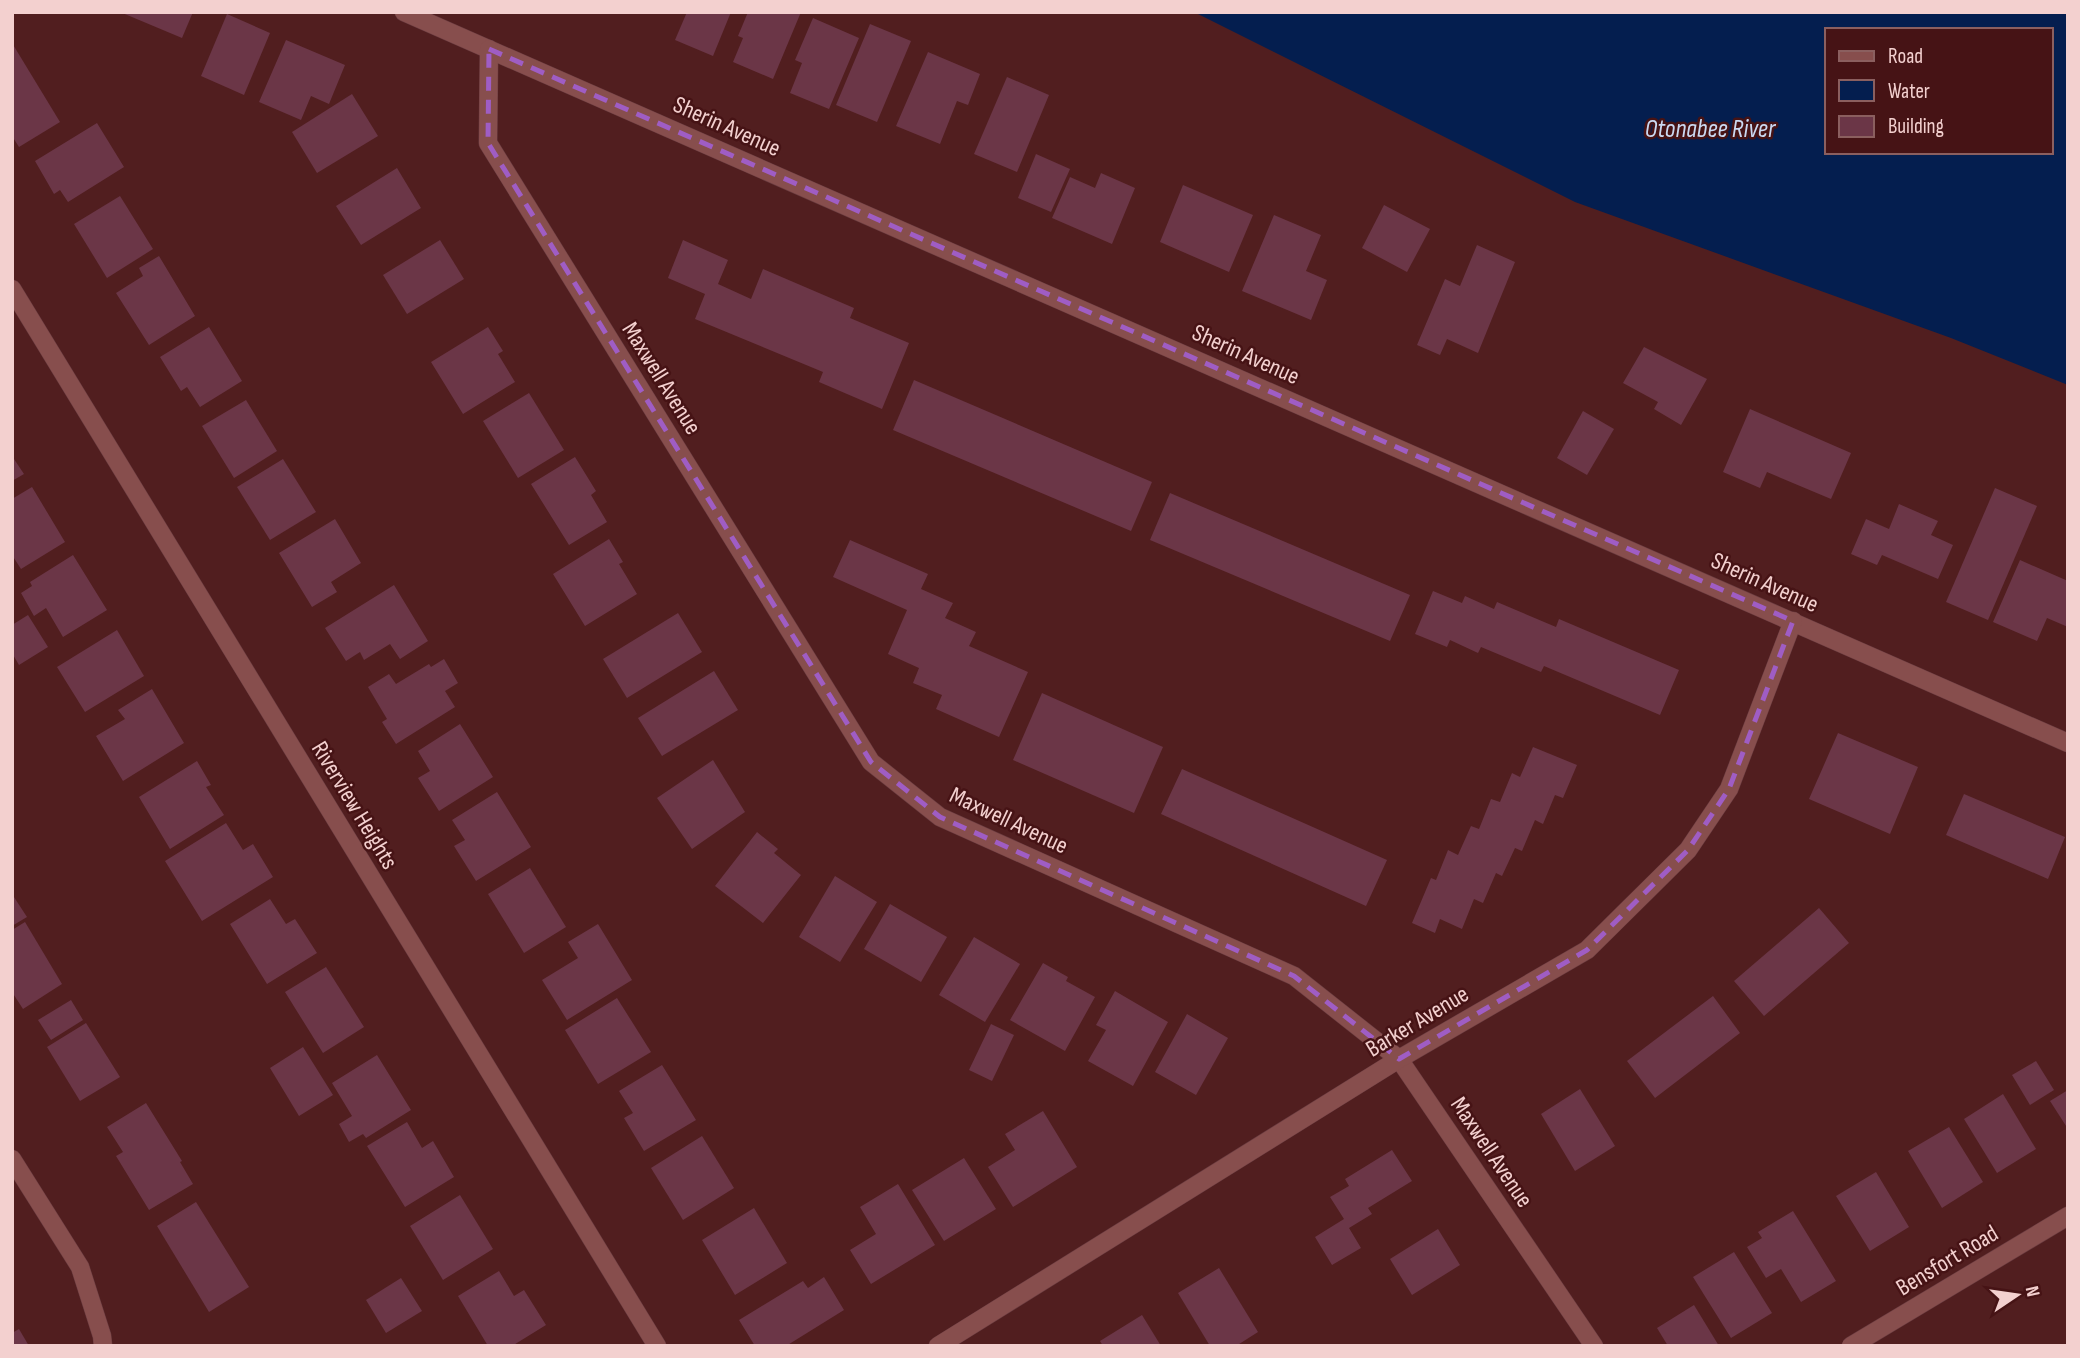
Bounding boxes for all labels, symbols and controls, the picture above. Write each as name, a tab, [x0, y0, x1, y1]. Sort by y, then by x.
legend	[1825, 28, 2052, 154]
text: Road	[1888, 44, 1923, 69]
text: Water	[1888, 79, 1930, 104]
street label: Sherin Avenue	[669, 90, 785, 163]
water label: Otonabee River	[1645, 114, 1777, 145]
text: Building	[1888, 114, 1944, 139]
street label: Maxwell Avenue	[616, 317, 708, 440]
street label: Sherin Avenue	[1188, 318, 1304, 391]
street label: Sherin Avenue	[1707, 546, 1823, 619]
street label: Riverview Heights	[305, 736, 404, 874]
street label: Maxwell Avenue	[945, 780, 1072, 860]
street label: Barker Avenue	[1361, 979, 1474, 1063]
street label: Maxwell Avenue	[1444, 1092, 1539, 1213]
street label: Bensfort Road	[1891, 1219, 2004, 1302]
north arrow	[1982, 1260, 2052, 1330]
text: N	[2020, 1284, 2044, 1299]

